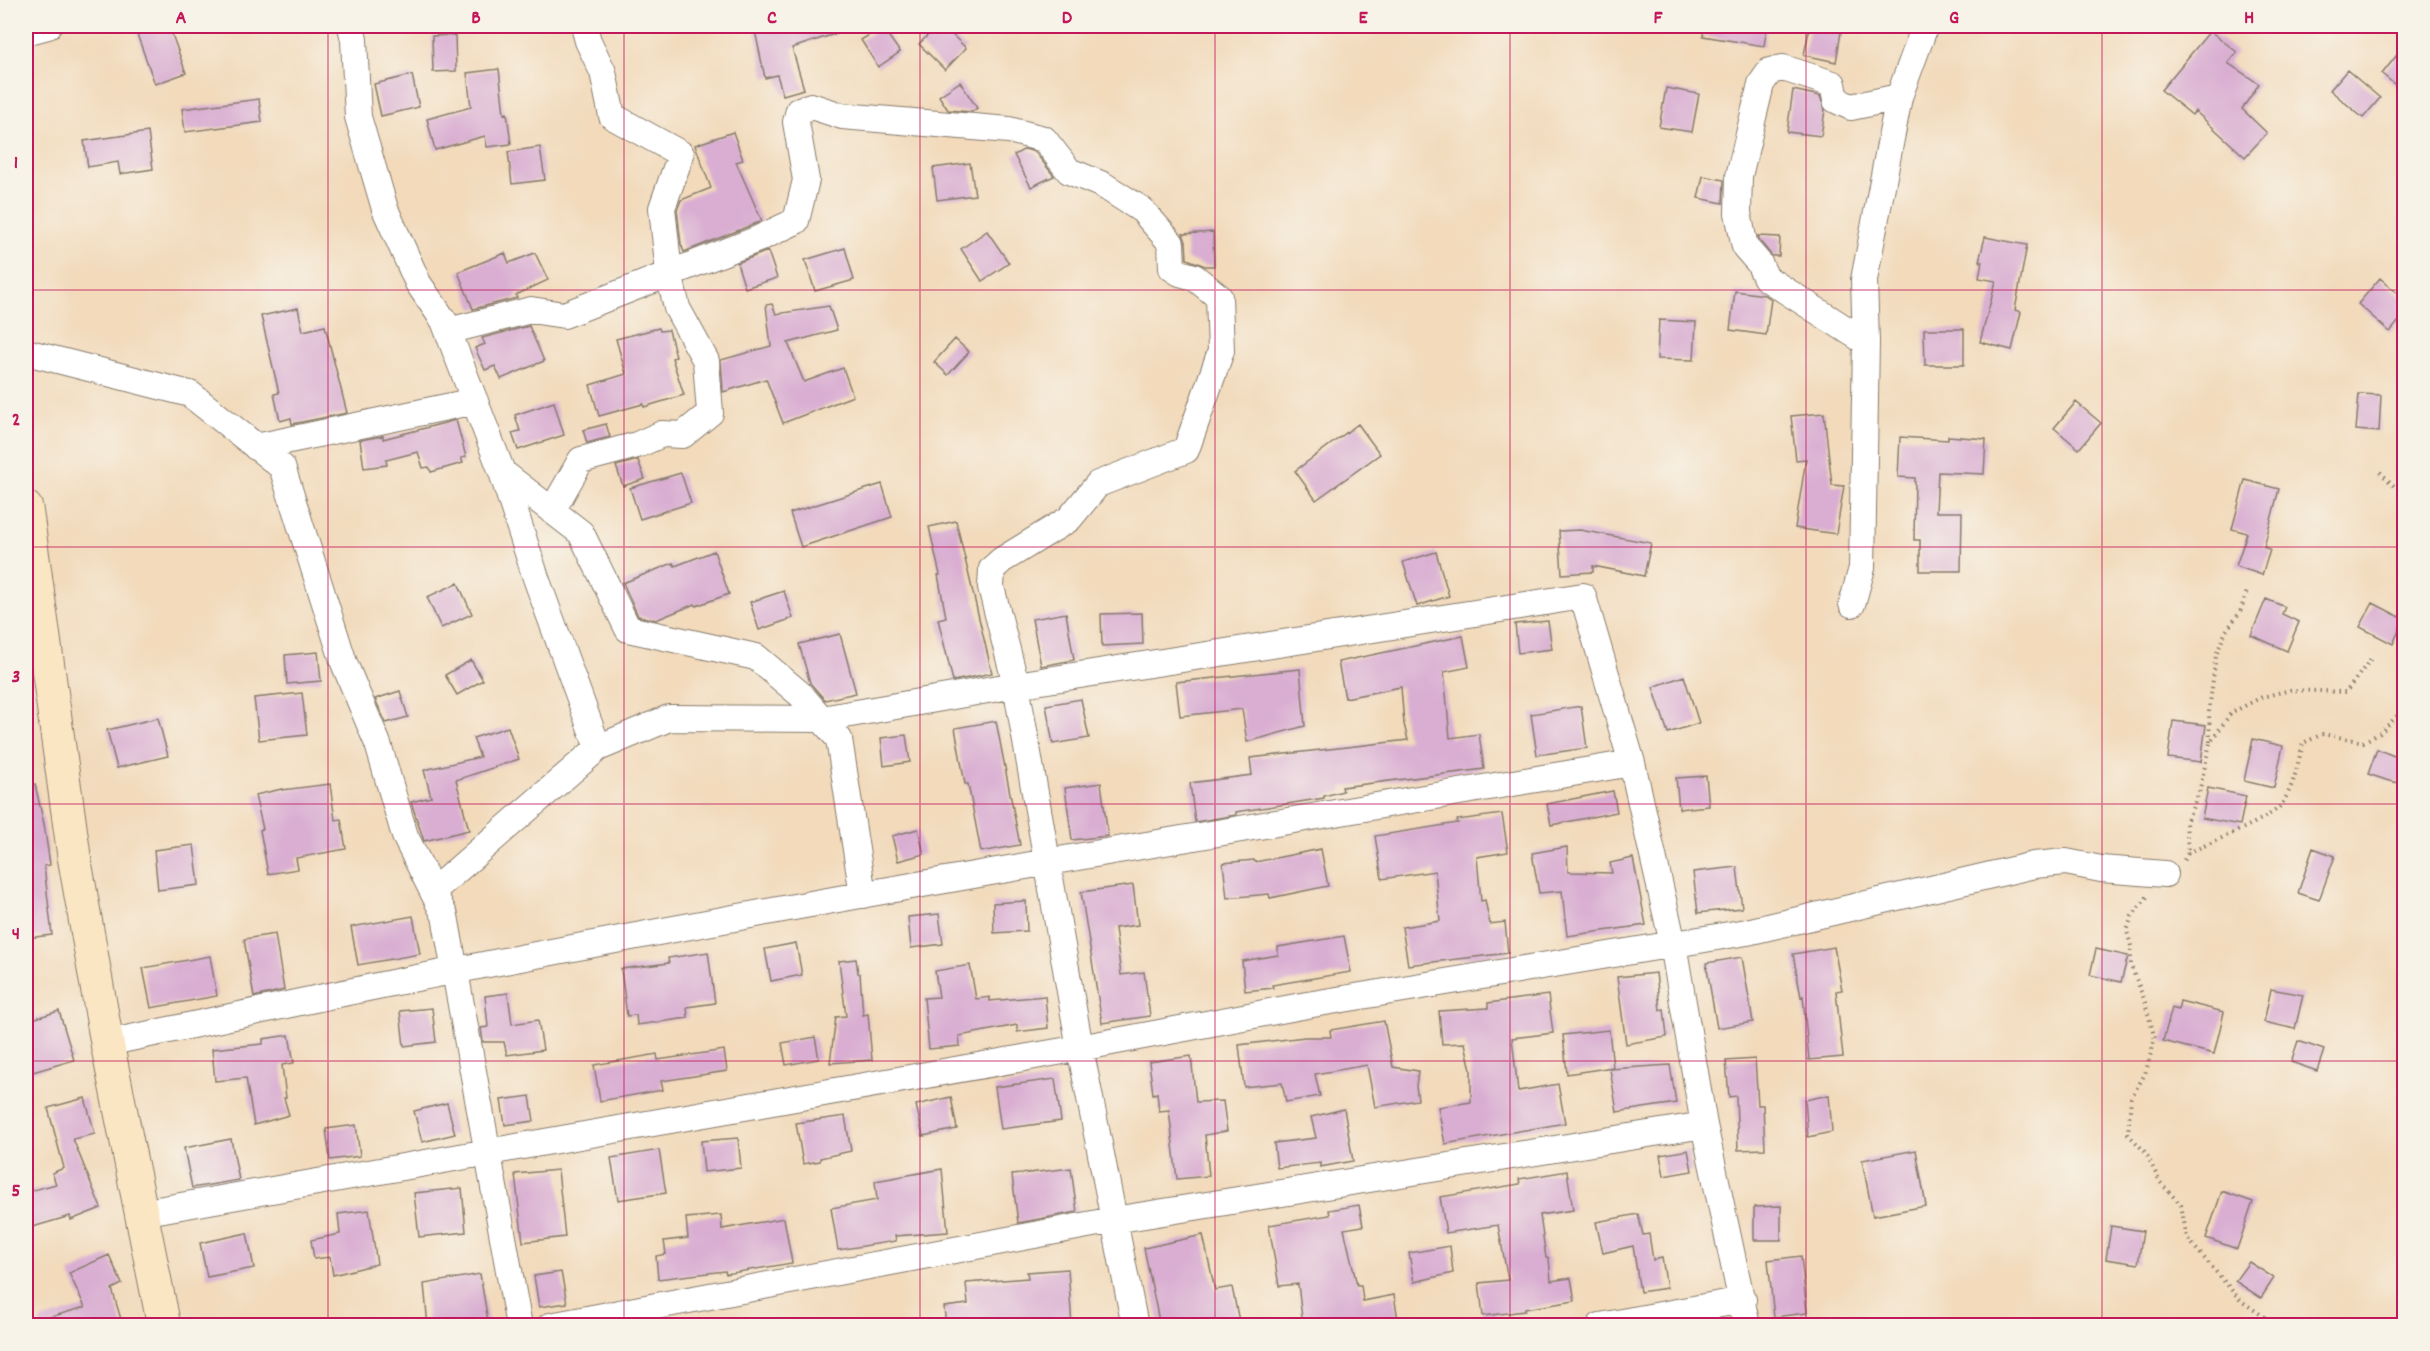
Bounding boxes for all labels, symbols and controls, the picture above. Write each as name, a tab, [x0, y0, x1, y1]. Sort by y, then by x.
text: A	[176, 5, 187, 33]
text: B	[471, 5, 481, 33]
text: C	[767, 5, 777, 33]
text: D	[1062, 5, 1073, 33]
text: E	[1358, 5, 1368, 33]
text: F	[1654, 5, 1664, 33]
text: G	[1949, 5, 1959, 33]
text: H	[2244, 5, 2254, 33]
text: 1	[14, 150, 18, 178]
text: 2	[12, 407, 20, 435]
text: 3	[12, 664, 20, 692]
text: 4	[12, 921, 20, 949]
text: 5	[11, 1178, 21, 1206]

